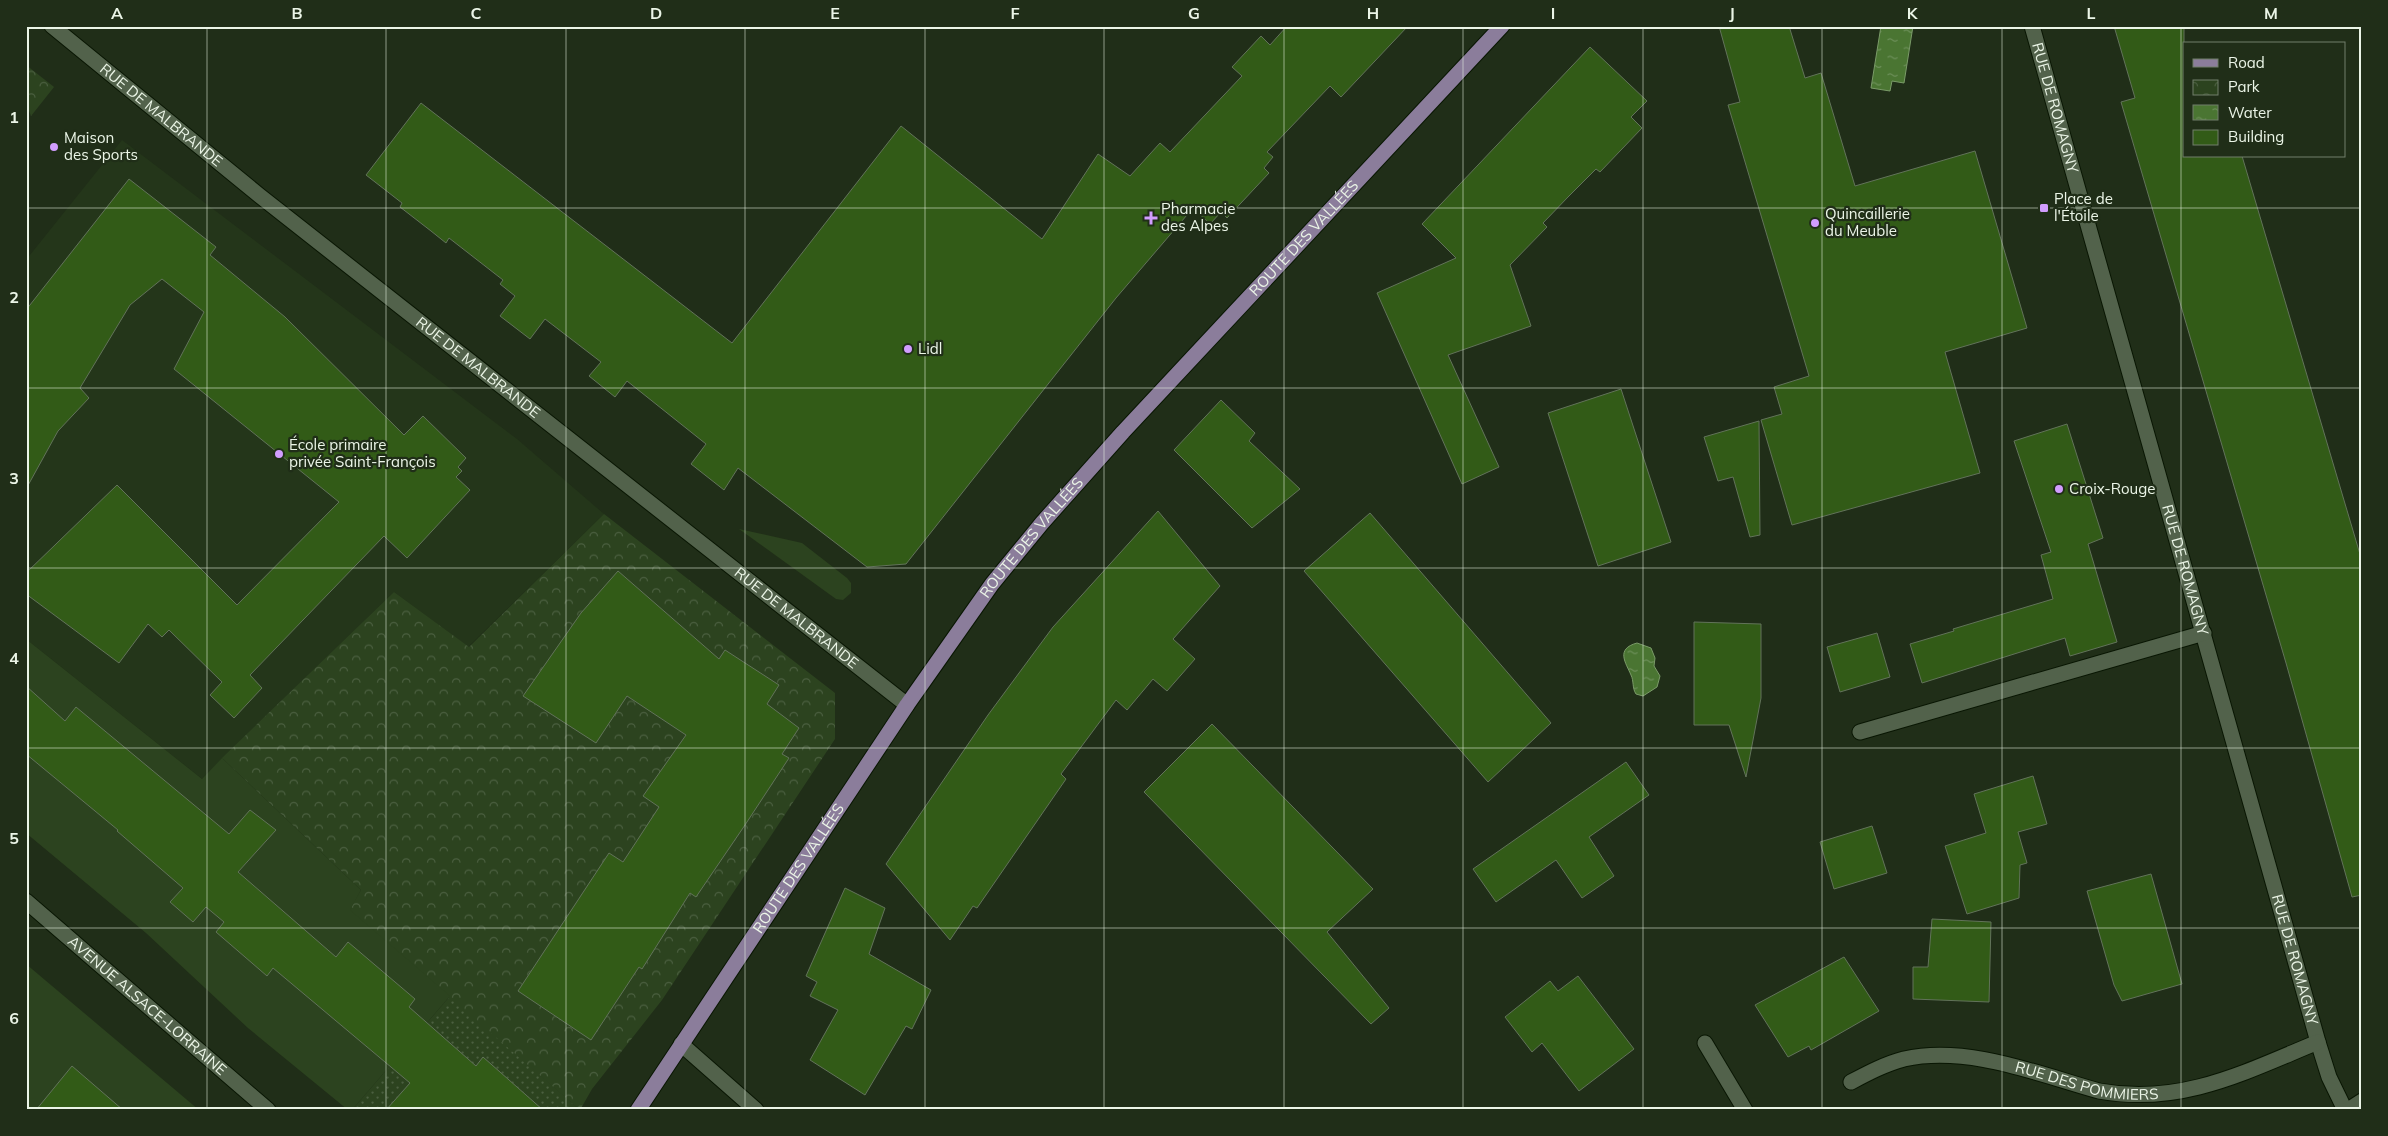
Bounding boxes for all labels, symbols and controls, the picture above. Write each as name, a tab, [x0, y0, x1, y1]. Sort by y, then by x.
text: A	[111, 3, 123, 23]
text: B	[291, 3, 303, 23]
text: C	[471, 3, 482, 23]
text: D	[650, 3, 662, 23]
text: E	[830, 3, 840, 23]
text: F	[1010, 3, 1020, 23]
text: G	[1188, 3, 1200, 23]
text: H	[1367, 3, 1379, 23]
text: I	[1551, 3, 1555, 23]
text: J	[1729, 3, 1735, 23]
text: K	[1907, 3, 1919, 23]
text: L	[2087, 3, 2096, 23]
text: M	[2264, 3, 2278, 23]
street label: RUE DE ROMAGNY	[2028, 40, 2083, 176]
legend	[2183, 42, 2346, 158]
text: Road	[2228, 53, 2265, 72]
street label: RUE DE MALBRANDE	[96, 59, 227, 171]
text: Park	[2228, 77, 2260, 96]
text: Water	[2228, 103, 2272, 122]
text: 1	[9, 107, 19, 127]
text: Building	[2228, 127, 2284, 146]
place label: Maison des Sports	[64, 128, 138, 164]
marker: Maison des Sports	[48, 141, 60, 153]
street label: ROUTE DES VALLÉES	[1245, 176, 1362, 300]
place label: Place de l'Étoile	[2054, 189, 2113, 225]
place label: Pharmacie des Alpes	[1161, 199, 1235, 235]
marker: Place de l'Étoile	[2038, 202, 2050, 214]
place label: Quincaillerie du Meuble	[1825, 204, 1910, 240]
marker: Pharmacie des Alpes	[1145, 212, 1157, 224]
marker: Quincaillerie du Meuble	[1809, 217, 1821, 229]
text: 2	[9, 287, 19, 307]
street label: RUE DE MALBRANDE	[412, 312, 544, 422]
place label: Lidl	[918, 339, 942, 358]
marker: Lidl	[902, 343, 914, 355]
place label: École primaire privée Saint-François	[289, 435, 436, 471]
marker: École primaire privée Saint-François	[273, 448, 285, 460]
text: 3	[9, 468, 19, 488]
street label: ROUTE DES VALLÉES	[975, 473, 1087, 601]
place label: Croix-Rouge	[2069, 479, 2155, 498]
marker: Croix-Rouge	[2053, 483, 2065, 495]
street label: RUE DE ROMAGNY	[2158, 502, 2213, 638]
street label: RUE DE MALBRANDE	[731, 563, 863, 672]
text: 4	[9, 648, 19, 668]
street label: ROUTE DES VALLÉES	[748, 800, 848, 937]
text: 5	[9, 828, 19, 848]
street label: RUE DE ROMAGNY	[2268, 892, 2323, 1028]
street label: AVENUE ALSACE-LORRAINE	[64, 931, 231, 1079]
text: 6	[9, 1008, 19, 1028]
street label: RUE DES POMMIERS	[2013, 1057, 2159, 1104]

